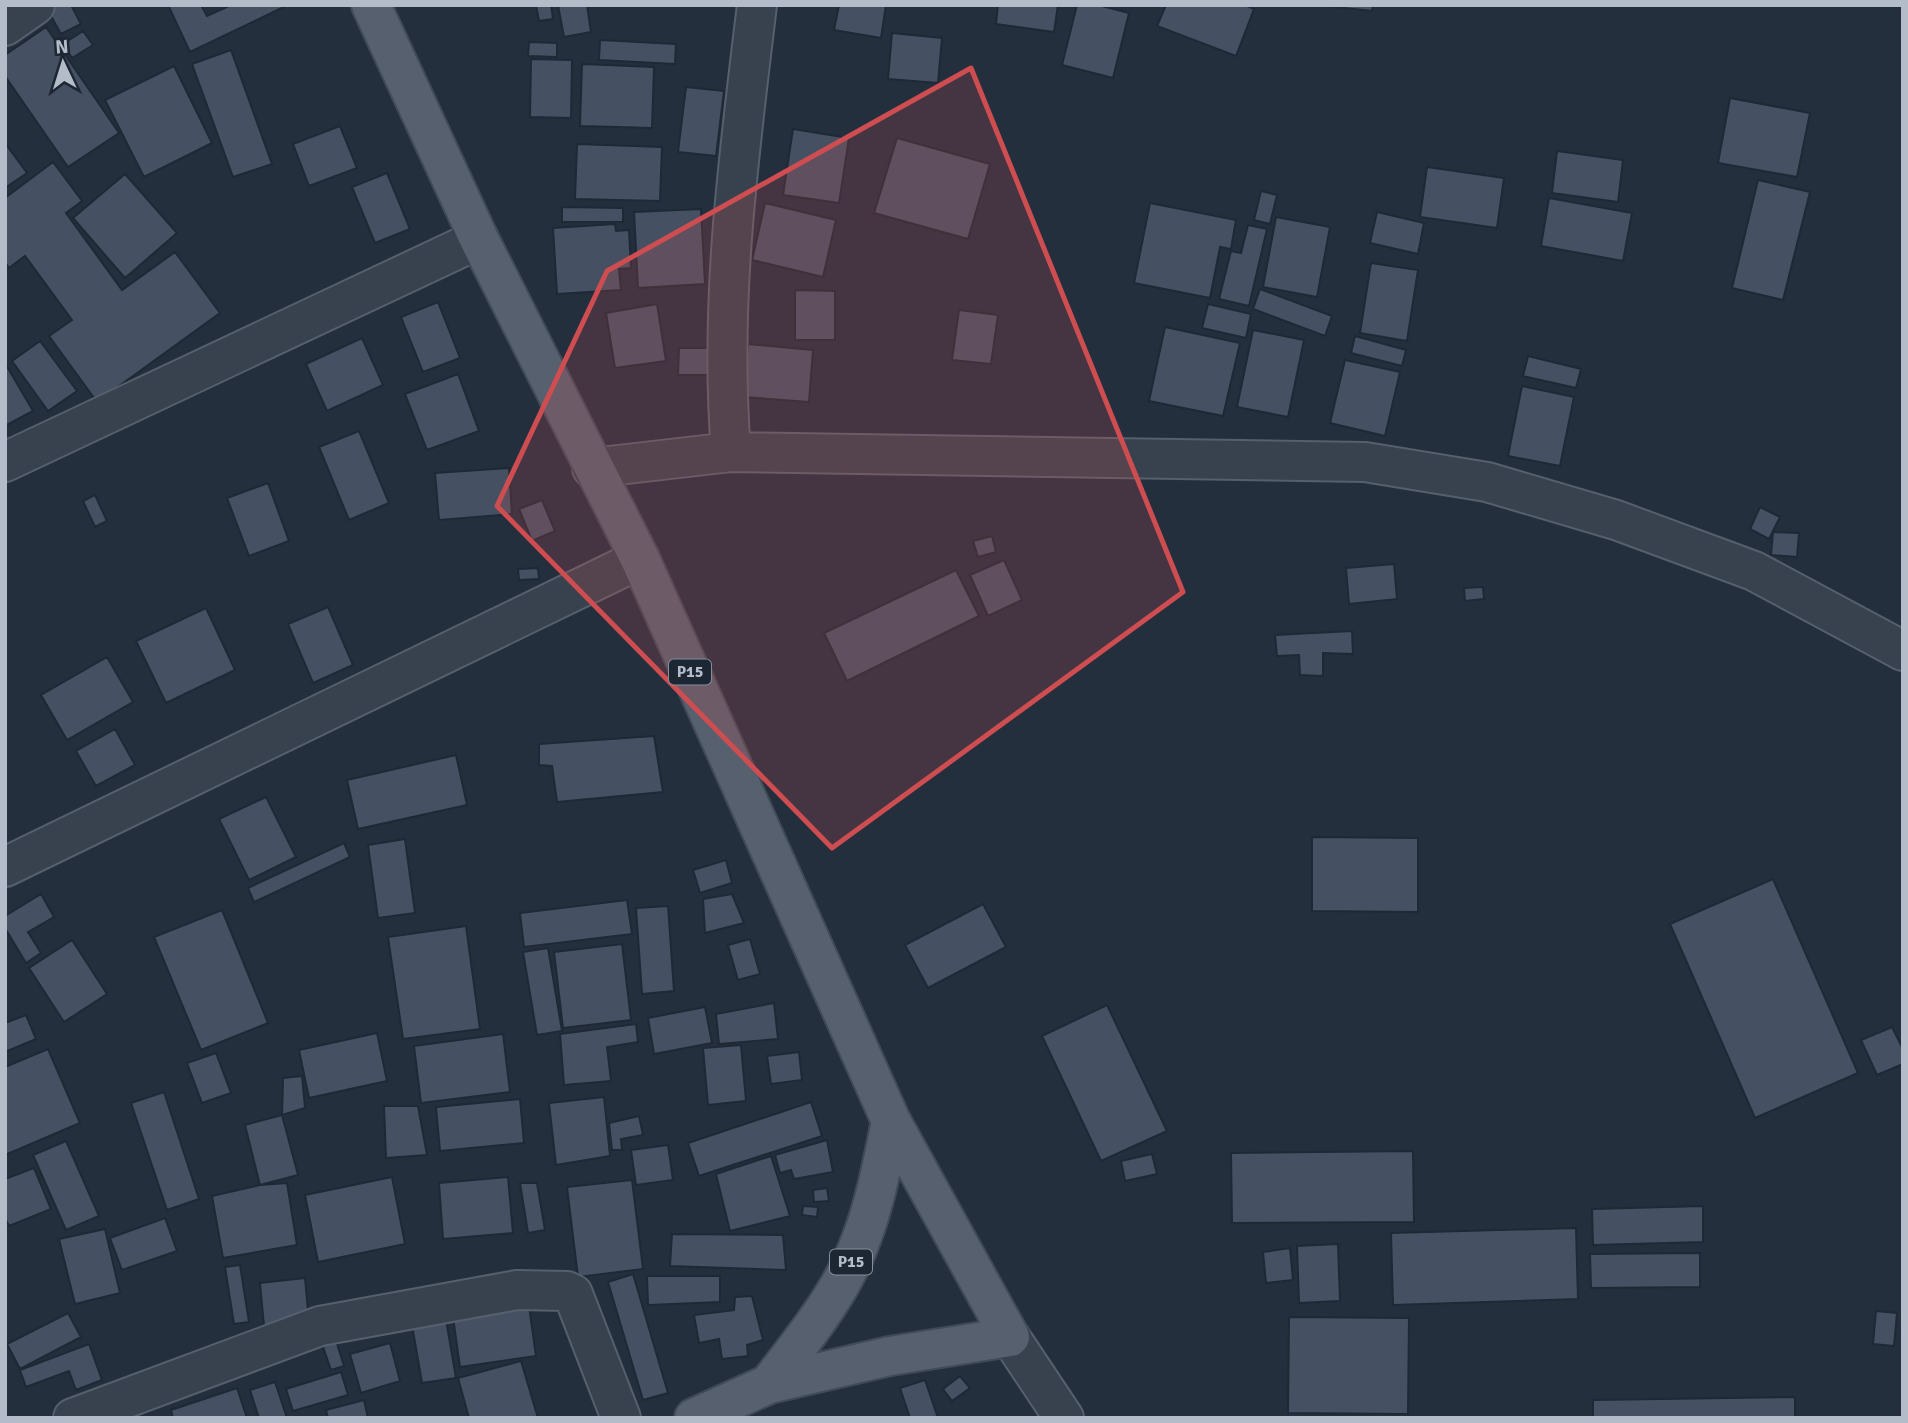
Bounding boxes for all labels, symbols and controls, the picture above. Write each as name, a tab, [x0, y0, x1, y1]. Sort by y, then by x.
north arrow	[28, 28, 98, 98]
text: N	[54, 35, 69, 59]
road number: P15	[669, 660, 711, 684]
road number: P15	[830, 1250, 872, 1274]

